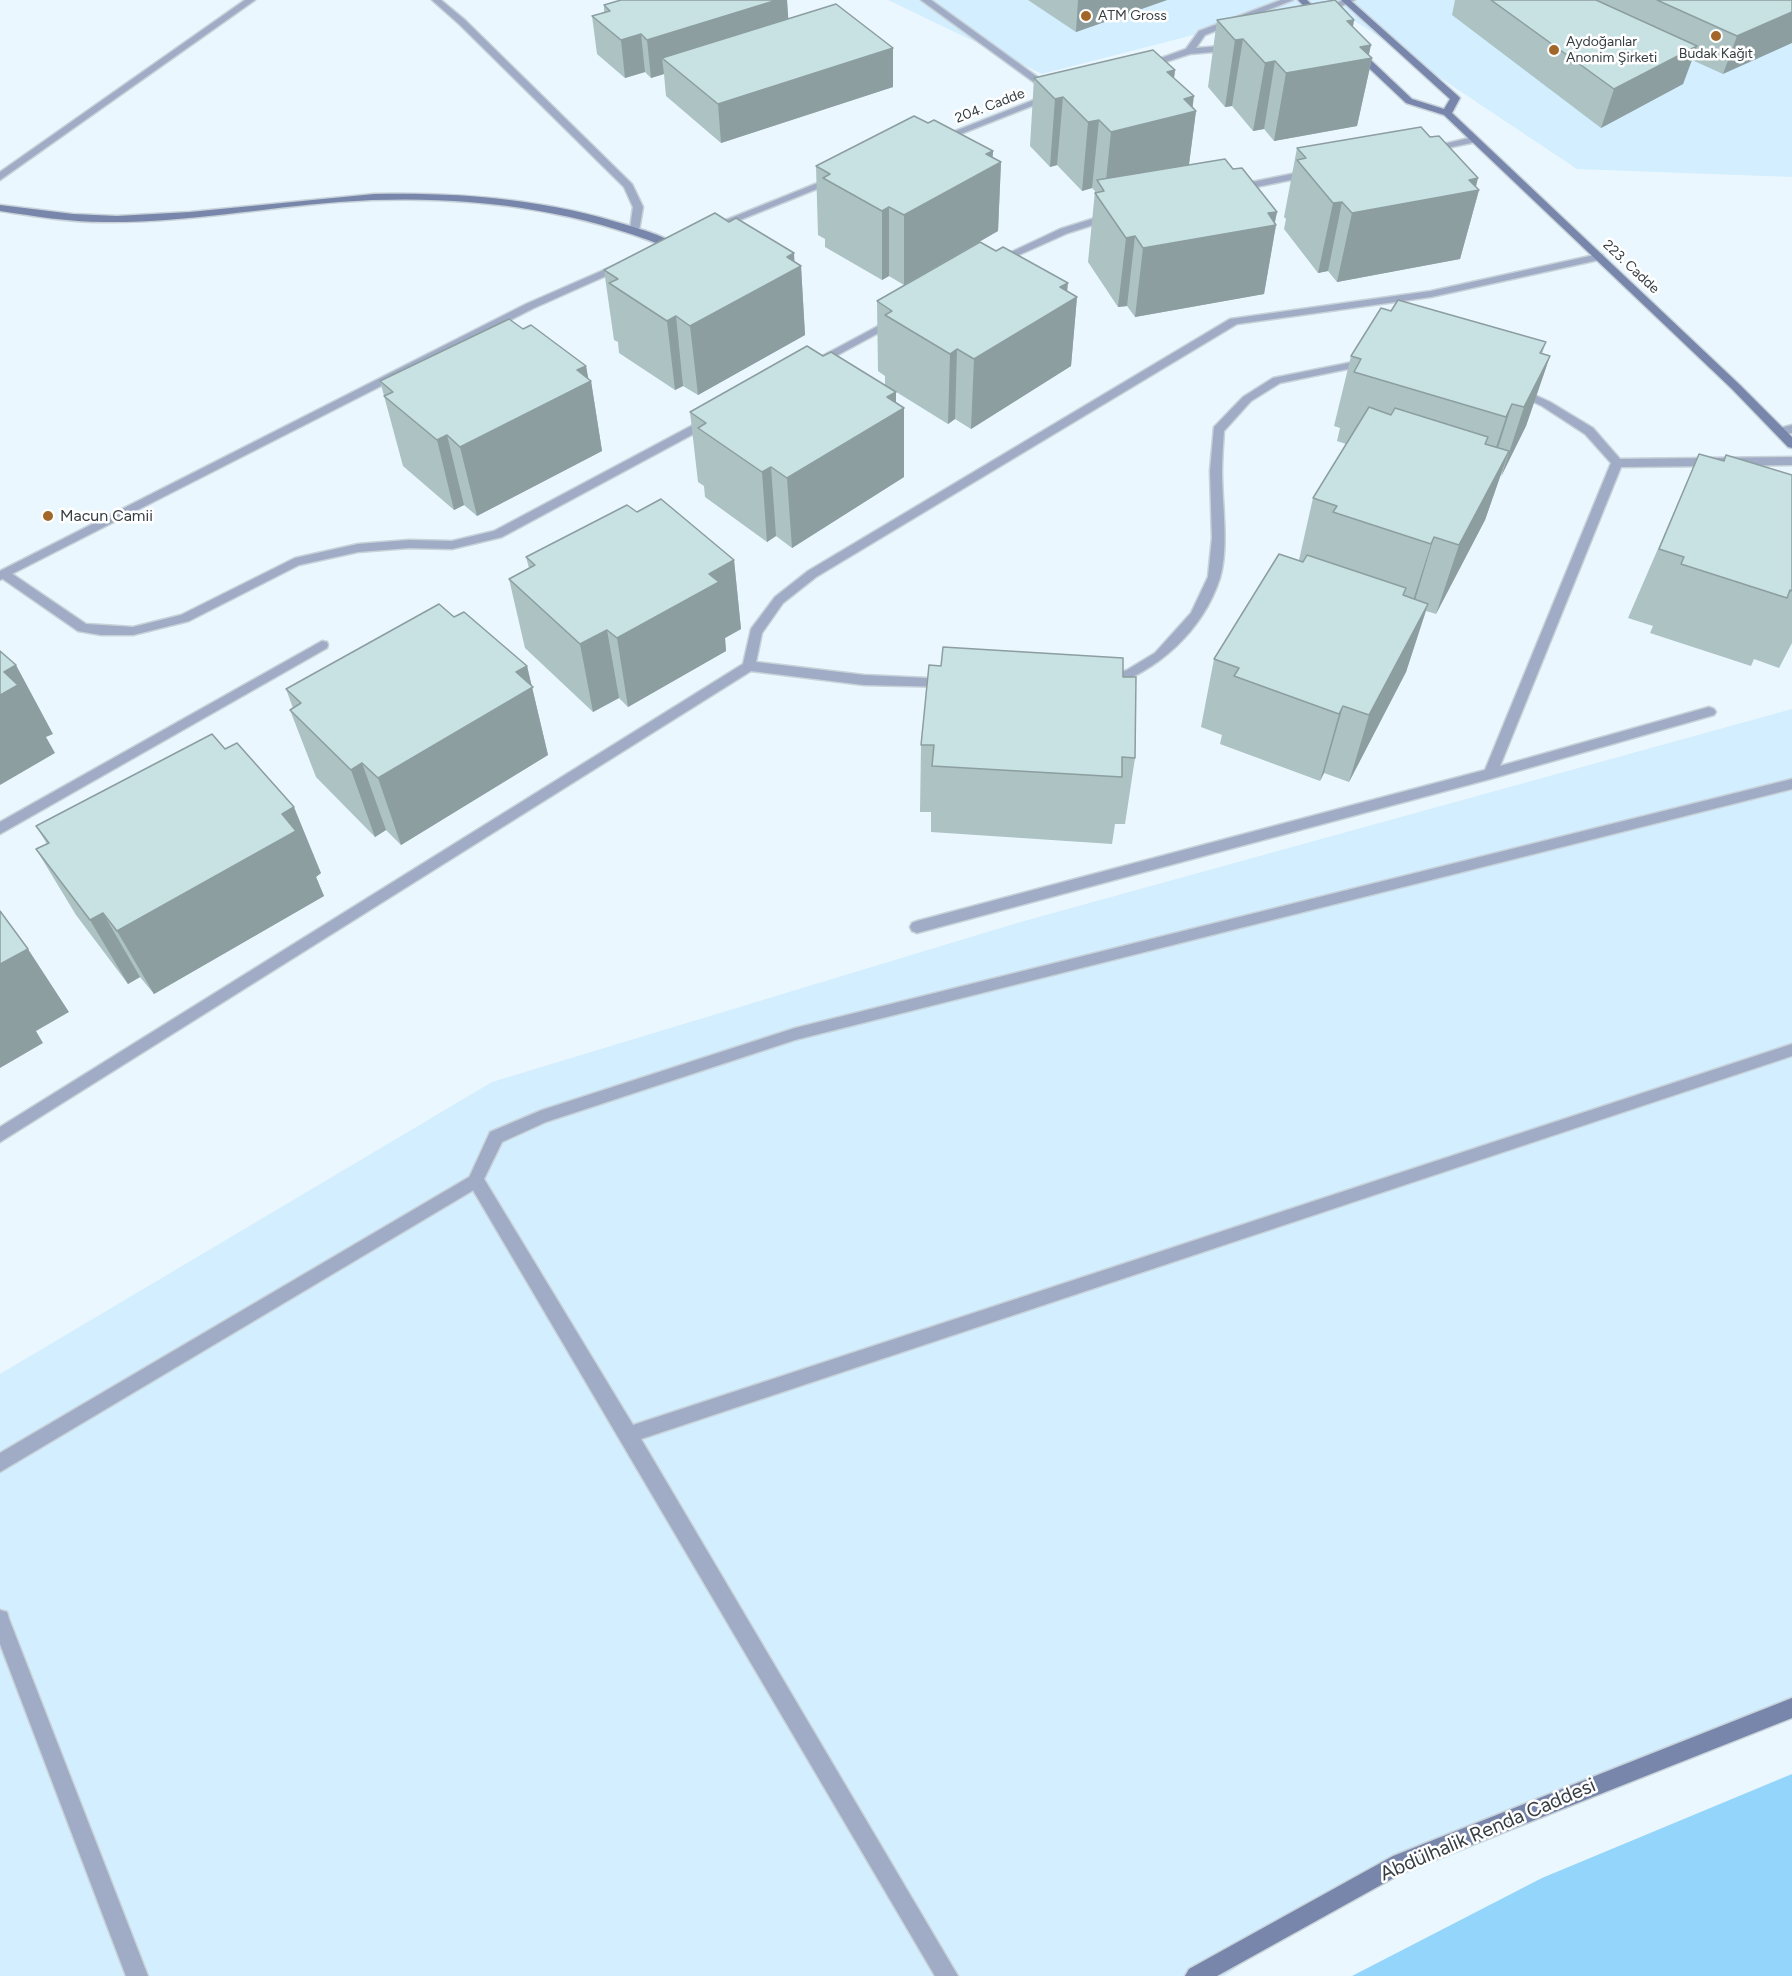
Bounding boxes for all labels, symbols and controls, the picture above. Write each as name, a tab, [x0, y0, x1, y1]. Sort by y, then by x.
place label: ATM Gross	[1098, 8, 1167, 24]
marker: ATM Gross	[1079, 9, 1093, 23]
marker: Budak Kağıt	[1709, 29, 1723, 43]
place label: Aydoğanlar Anonim Şirketi	[1566, 34, 1657, 66]
marker: Aydoğanlar Anonim Şirketi	[1547, 43, 1561, 57]
place label: Budak Kağıt	[1679, 46, 1753, 62]
street label: 204. Cadde	[953, 85, 1027, 127]
street label: 223. Cadde	[1599, 237, 1663, 297]
place label: Macun Camii	[60, 506, 153, 526]
marker: Macun Camii	[41, 509, 55, 523]
street label: Abdülhalik Renda Caddesi	[1377, 1774, 1599, 1886]

